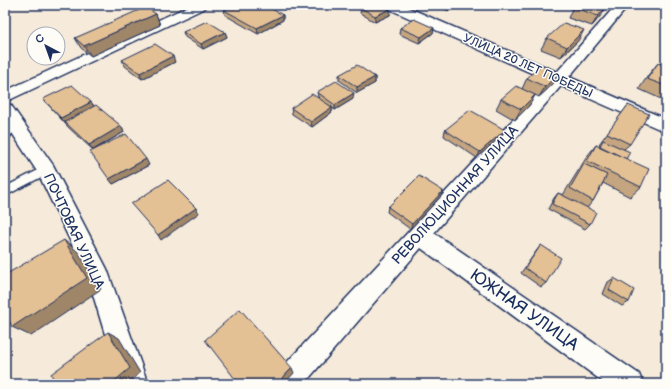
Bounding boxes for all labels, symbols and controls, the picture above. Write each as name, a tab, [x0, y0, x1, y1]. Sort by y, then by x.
north arrow	[26, 26, 66, 66]
text: С	[33, 31, 47, 46]
street label: УЛИЦА 20 ЛЕТ ПОБЕДЫ	[461, 31, 595, 101]
street label: РЕВОЛЮЦИОННАЯ УЛИЦА	[388, 122, 522, 268]
street label: ПОЧТОВАЯ УЛИЦА	[40, 170, 108, 292]
street label: ЮЖНАЯ УЛИЦА	[466, 265, 583, 355]

